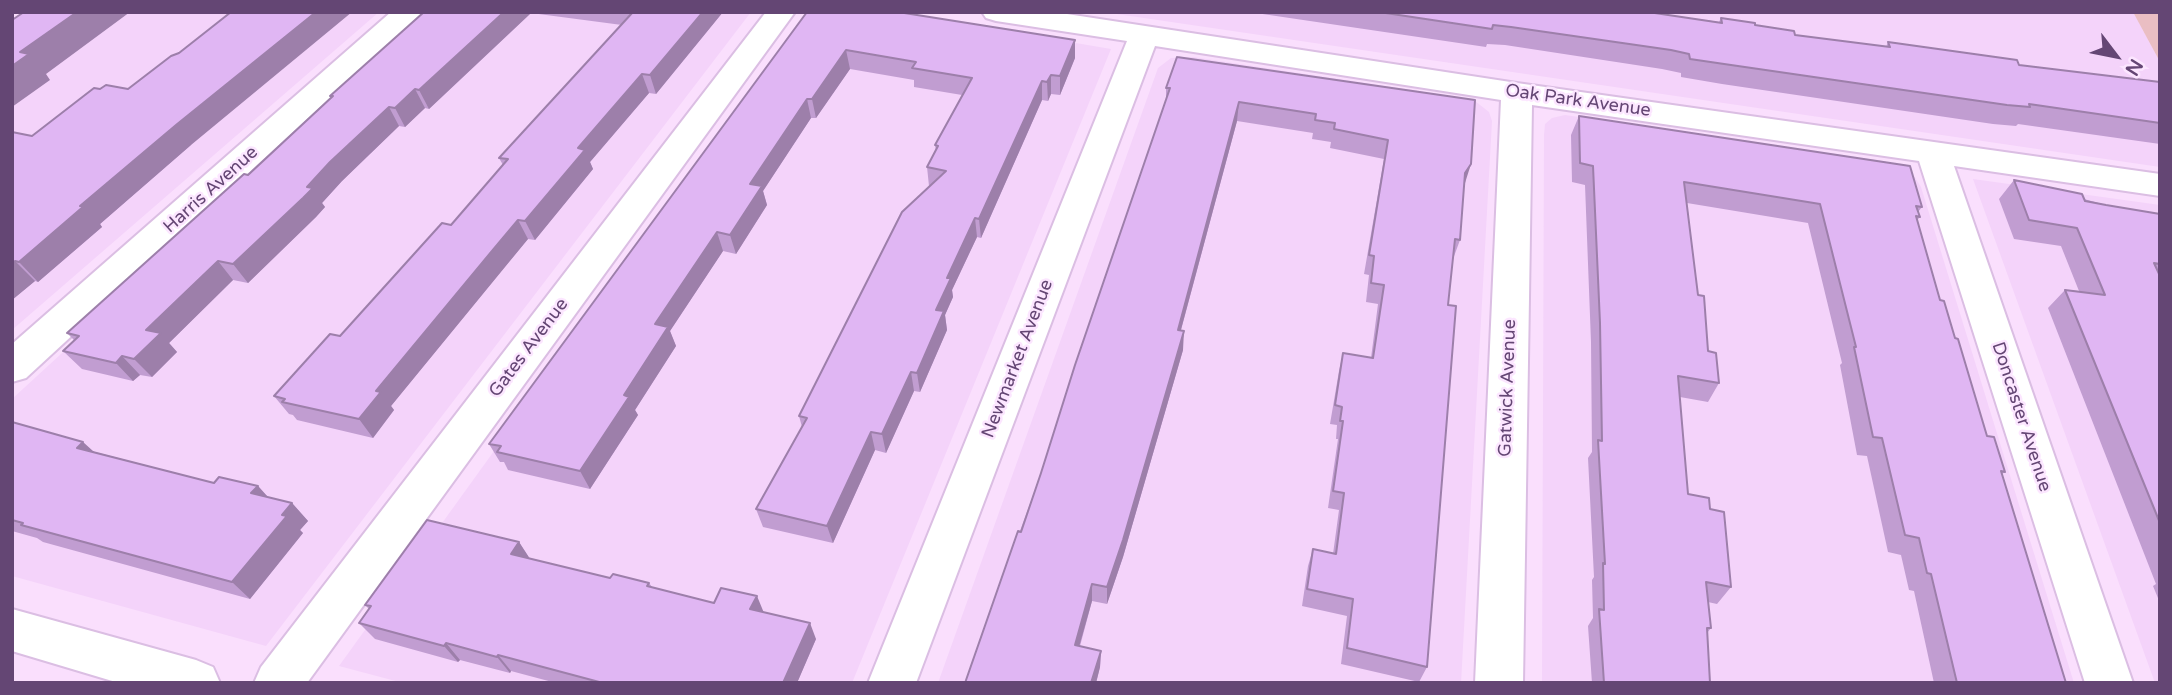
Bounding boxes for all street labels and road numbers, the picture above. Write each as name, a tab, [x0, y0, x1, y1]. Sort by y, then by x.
street label: Oak Park Avenue	[1504, 80, 1652, 122]
street label: Harris Avenue	[159, 142, 263, 238]
street label: Newmarket Avenue	[978, 277, 1058, 441]
street label: Gates Avenue	[485, 294, 573, 402]
street label: Gatwick Avenue	[1495, 319, 1521, 457]
street label: Doncaster Avenue	[1987, 339, 2055, 495]

